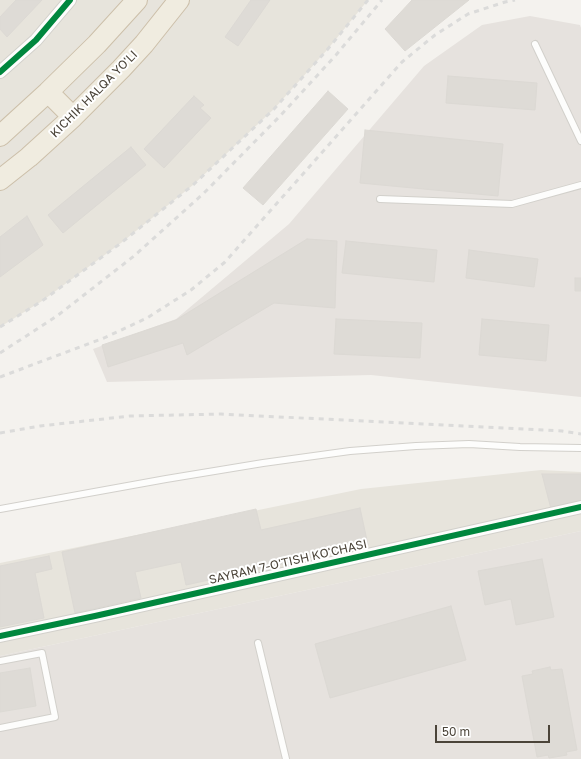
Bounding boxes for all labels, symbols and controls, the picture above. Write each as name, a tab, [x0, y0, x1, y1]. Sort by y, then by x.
street label: KICHIK HALQA YO'LI	[47, 47, 141, 141]
street label: SAYRAM 7-O'TISH KO'CHASI	[208, 537, 368, 587]
scale bar	[437, 717, 552, 743]
text: 50 m	[442, 724, 470, 739]

